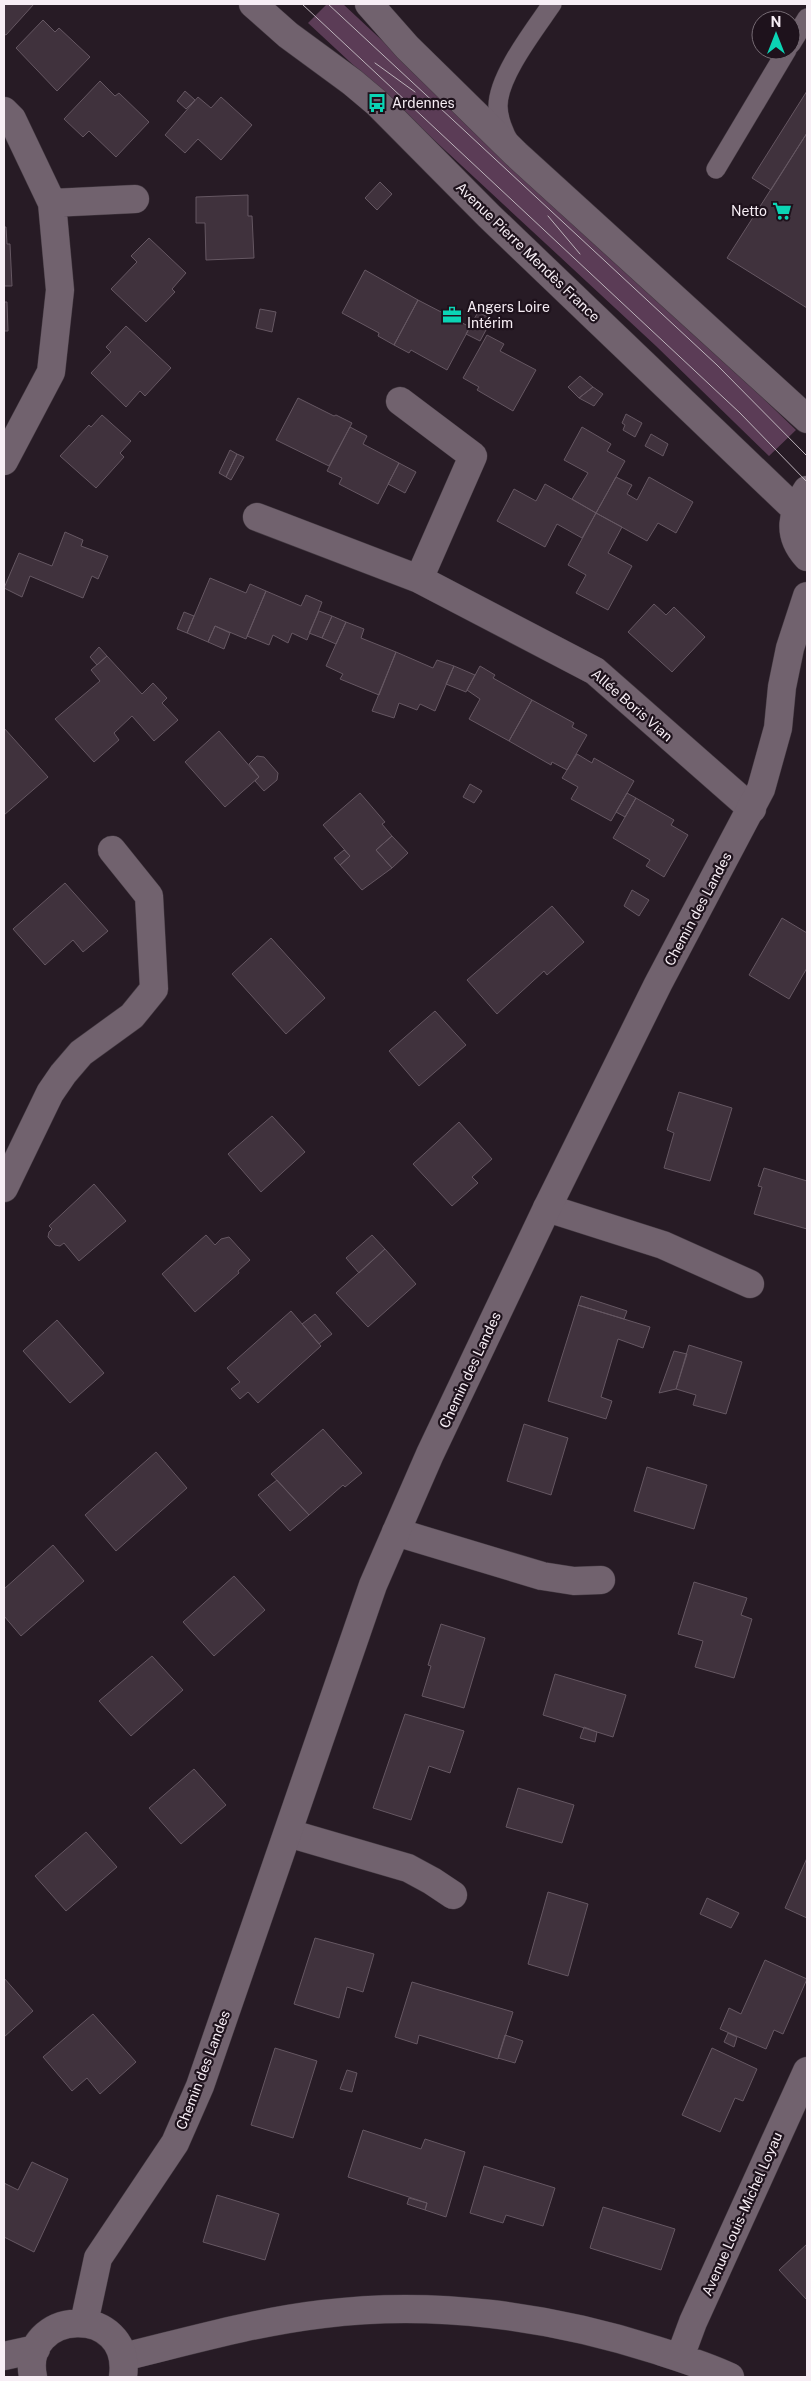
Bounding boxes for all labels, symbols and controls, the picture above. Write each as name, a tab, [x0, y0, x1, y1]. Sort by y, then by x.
north arrow	[751, 10, 801, 60]
text: N	[771, 14, 781, 30]
bus stop icon: Ardennes	[366, 92, 388, 114]
place label: Ardennes	[392, 95, 455, 111]
street label: Avenue Pierre Mendès France	[453, 179, 603, 325]
supermarket icon: Netto	[771, 200, 793, 222]
place label: Netto	[731, 203, 767, 219]
place label: Angers Loire Intérim	[467, 299, 550, 331]
office icon: Angers Loire Intérim	[441, 304, 463, 326]
street label: Allée Boris Vian	[588, 665, 676, 745]
street label: Chemin des Landes	[661, 849, 735, 969]
street label: Chemin des Landes	[436, 1309, 504, 1431]
street label: Chemin des Landes	[173, 2008, 233, 2132]
street label: Avenue Louis-Michel Loyau	[699, 2130, 785, 2298]

